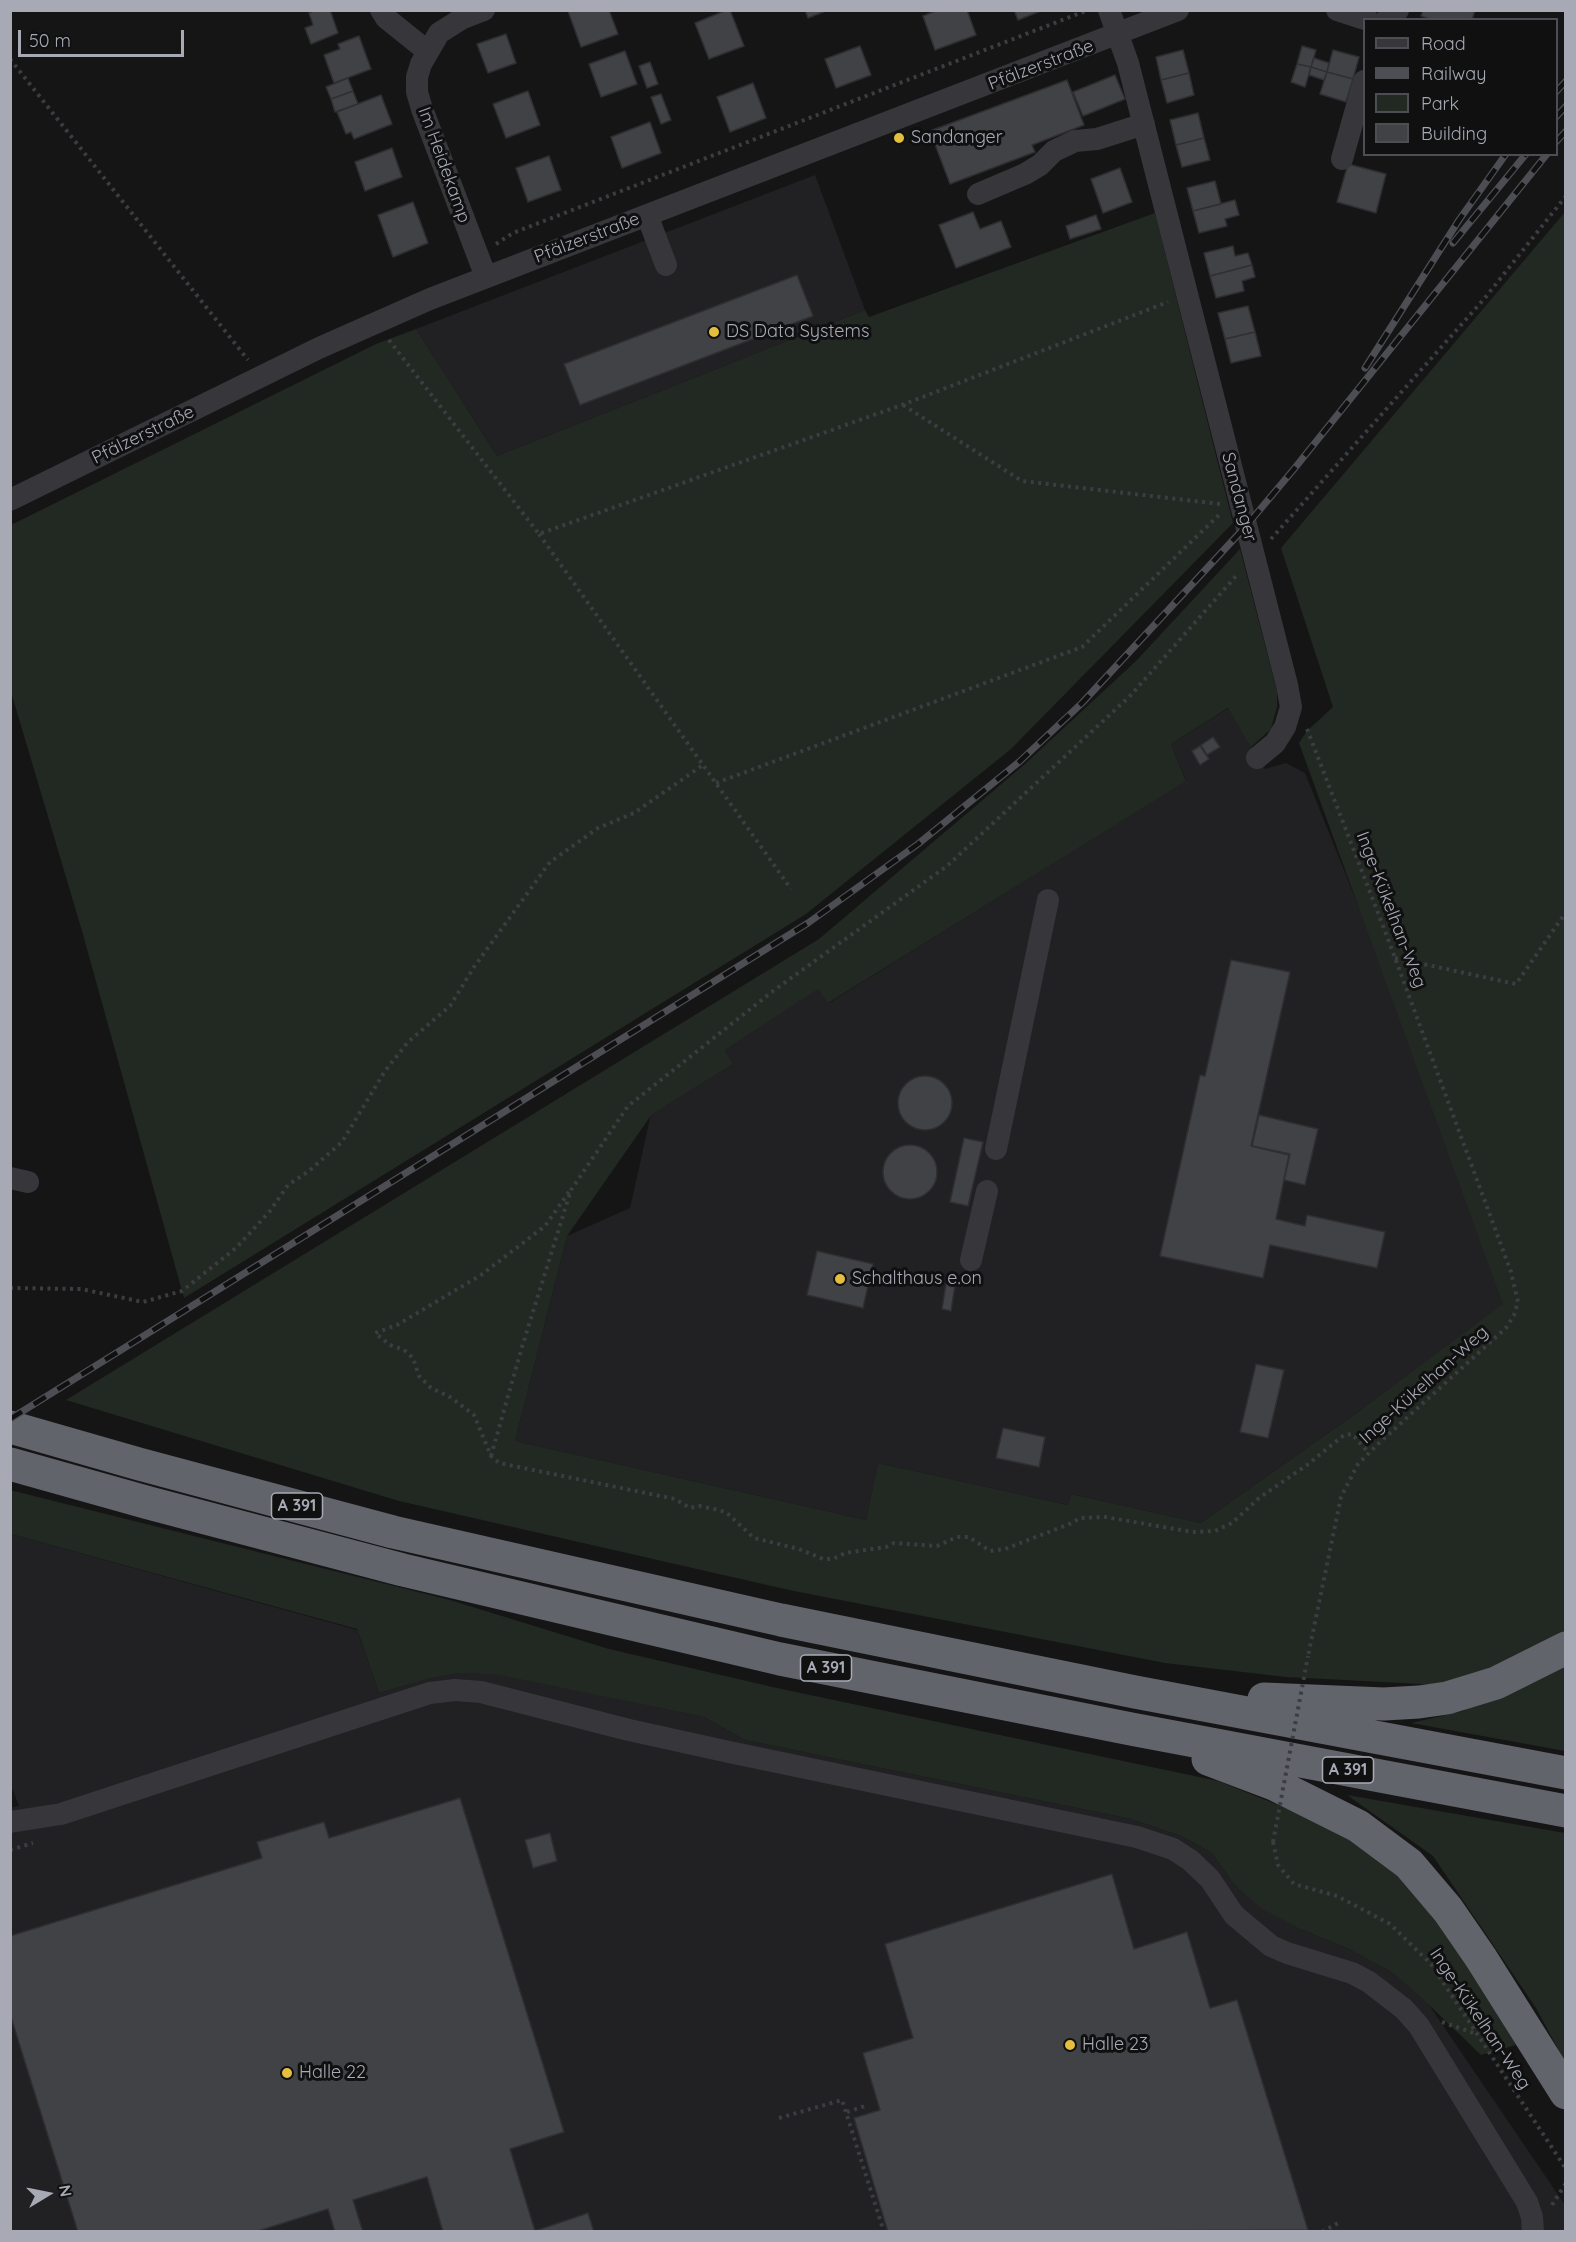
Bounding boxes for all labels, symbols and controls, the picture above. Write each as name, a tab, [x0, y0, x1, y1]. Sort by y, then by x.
scale bar	[21, 18, 188, 56]
legend	[1363, 18, 1558, 156]
text: 50 m	[29, 29, 71, 52]
text: Road	[1421, 32, 1466, 55]
street label: Pfälzerstraße	[985, 35, 1097, 95]
text: Railway	[1421, 62, 1487, 85]
text: Park	[1421, 92, 1459, 115]
street label: Im Heidekamp	[413, 104, 475, 226]
text: Building	[1421, 122, 1487, 145]
place label: Sandanger	[911, 127, 1003, 149]
marker: Sandanger	[892, 131, 906, 145]
street label: Pfälzerstraße	[531, 208, 643, 268]
place label: DS Data Systems	[726, 321, 869, 343]
marker: DS Data Systems	[707, 325, 721, 339]
street label: Pfälzerstraße	[88, 401, 198, 469]
street label: Sandanger	[1217, 450, 1261, 544]
street label: Inge-Kükelhan-Weg	[1351, 829, 1431, 991]
place label: Schalthaus e.on	[852, 1268, 982, 1290]
marker: Schalthaus e.on	[833, 1272, 847, 1286]
street label: Inge-Kükelhan-Weg	[1355, 1322, 1493, 1448]
road number: A 391	[272, 1493, 322, 1519]
road number: A 391	[800, 1655, 852, 1681]
road number: A 391	[1322, 1757, 1374, 1783]
street label: Inge-Kükelhan-Weg	[1425, 1944, 1535, 2094]
place label: Halle 23	[1082, 2034, 1148, 2056]
marker: Halle 23	[1063, 2038, 1077, 2052]
place label: Halle 22	[299, 2062, 366, 2084]
marker: Halle 22	[280, 2066, 294, 2080]
north arrow	[18, 2164, 78, 2224]
text: N	[55, 2183, 77, 2198]

